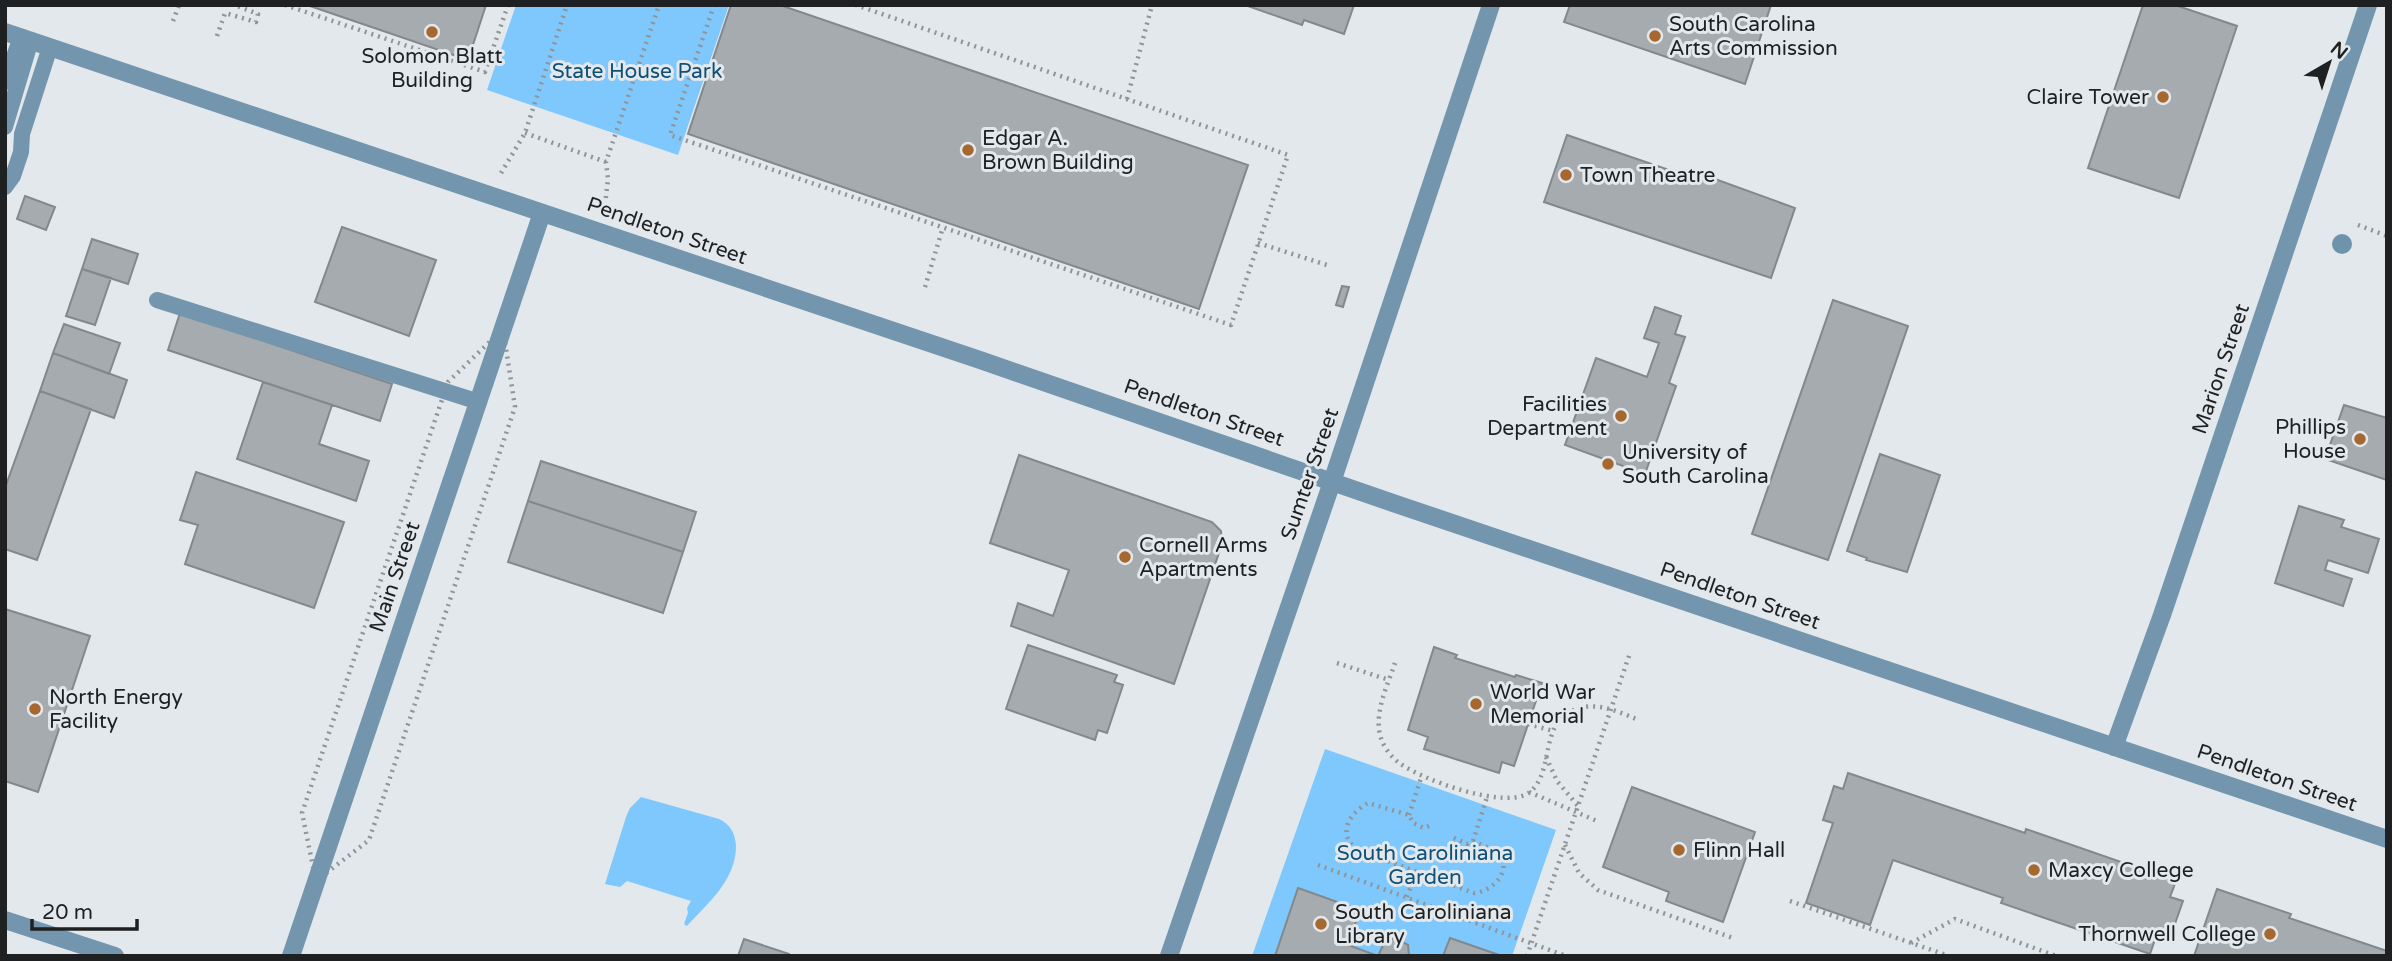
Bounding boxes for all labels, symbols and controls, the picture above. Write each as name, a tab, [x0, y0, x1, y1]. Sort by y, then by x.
place label: South Carolina Arts Commission	[1669, 12, 1838, 61]
marker: Solomon Blatt Building	[424, 24, 440, 40]
marker: South Carolina Arts Commission	[1647, 28, 1663, 44]
north arrow	[2294, 28, 2364, 98]
text: N	[2326, 37, 2352, 64]
place label: Solomon Blatt Building	[361, 44, 503, 93]
park label: State House Park	[552, 59, 722, 84]
place label: Claire Tower	[2027, 85, 2149, 110]
marker: Claire Tower	[2155, 89, 2171, 105]
place label: Edgar A. Brown Building	[982, 126, 1134, 175]
marker: Edgar A. Brown Building	[960, 142, 976, 158]
place label: Town Theatre	[1580, 163, 1716, 188]
marker: Town Theatre	[1558, 167, 1574, 183]
street label: Pendleton Street	[584, 192, 750, 270]
street label: Marion Street	[2187, 300, 2255, 438]
street label: Pendleton Street	[1121, 374, 1287, 452]
place label: Facilities Department	[1487, 392, 1607, 441]
street label: Sumter Street	[1276, 405, 1344, 543]
marker: Facilities Department	[1613, 408, 1629, 424]
place label: Phillips House	[2275, 415, 2346, 464]
marker: Phillips House	[2352, 431, 2368, 447]
place label: University of South Carolina	[1622, 440, 1769, 489]
marker: University of South Carolina	[1600, 456, 1616, 472]
street label: Main Street	[364, 518, 426, 636]
place label: Cornell Arms Apartments	[1139, 533, 1268, 582]
marker: Cornell Arms Apartments	[1117, 549, 1133, 565]
street label: Pendleton Street	[1657, 557, 1823, 635]
place label: World War Memorial	[1490, 680, 1595, 729]
place label: North Energy Facility	[49, 685, 183, 734]
marker: World War Memorial	[1468, 696, 1484, 712]
marker: North Energy Facility	[27, 701, 43, 717]
street label: Pendleton Street	[2194, 739, 2360, 817]
place label: Flinn Hall	[1693, 838, 1785, 863]
park label: South Caroliniana Garden	[1337, 841, 1513, 890]
marker: Flinn Hall	[1671, 842, 1687, 858]
place label: Maxcy College	[2048, 858, 2194, 883]
marker: Maxcy College	[2026, 862, 2042, 878]
scale bar	[32, 888, 136, 932]
text: 20 m	[42, 900, 93, 925]
place label: South Caroliniana Library	[1335, 900, 1512, 949]
marker: South Caroliniana Library	[1313, 916, 1329, 932]
place label: Thornwell College	[2078, 922, 2256, 947]
marker: Thornwell College	[2262, 926, 2278, 942]

